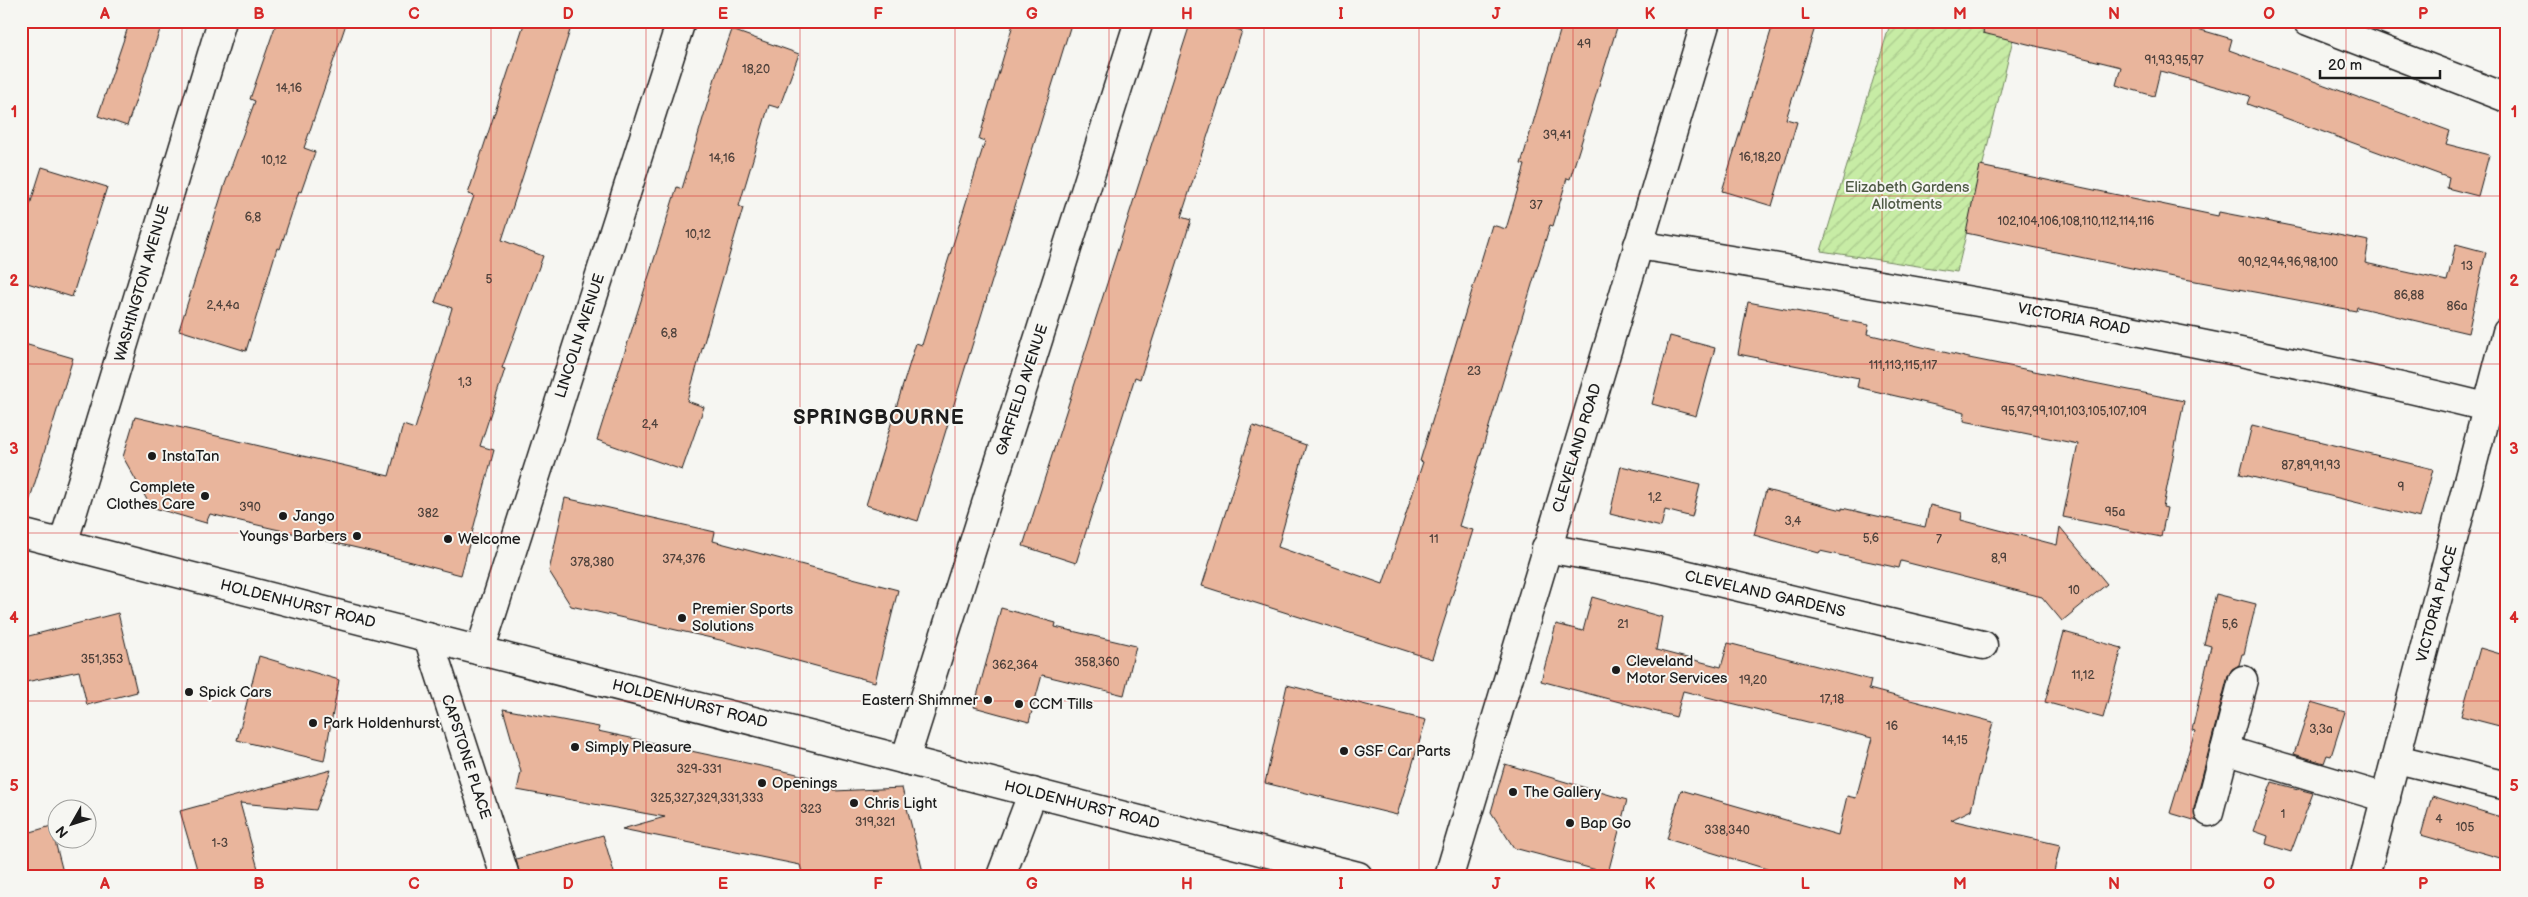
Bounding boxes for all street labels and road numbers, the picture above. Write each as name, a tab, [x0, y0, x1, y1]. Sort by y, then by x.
street label: WASHINGTON AVENUE	[110, 202, 174, 364]
street label: LINCOLN AVENUE	[551, 271, 609, 401]
street label: VICTORIA ROAD	[2016, 299, 2132, 339]
street label: GARFIELD AVENUE	[992, 322, 1052, 458]
street label: CLEVELAND ROAD	[1548, 381, 1606, 515]
street label: VICTORIA PLACE	[2412, 544, 2462, 664]
street label: CLEVELAND GARDENS	[1683, 566, 1847, 622]
street label: HOLDENHURST ROAD	[218, 576, 378, 633]
street label: HOLDENHURST ROAD	[610, 676, 770, 733]
street label: CAPSTONE PLACE	[437, 692, 495, 822]
street label: HOLDENHURST ROAD	[1002, 777, 1162, 834]

